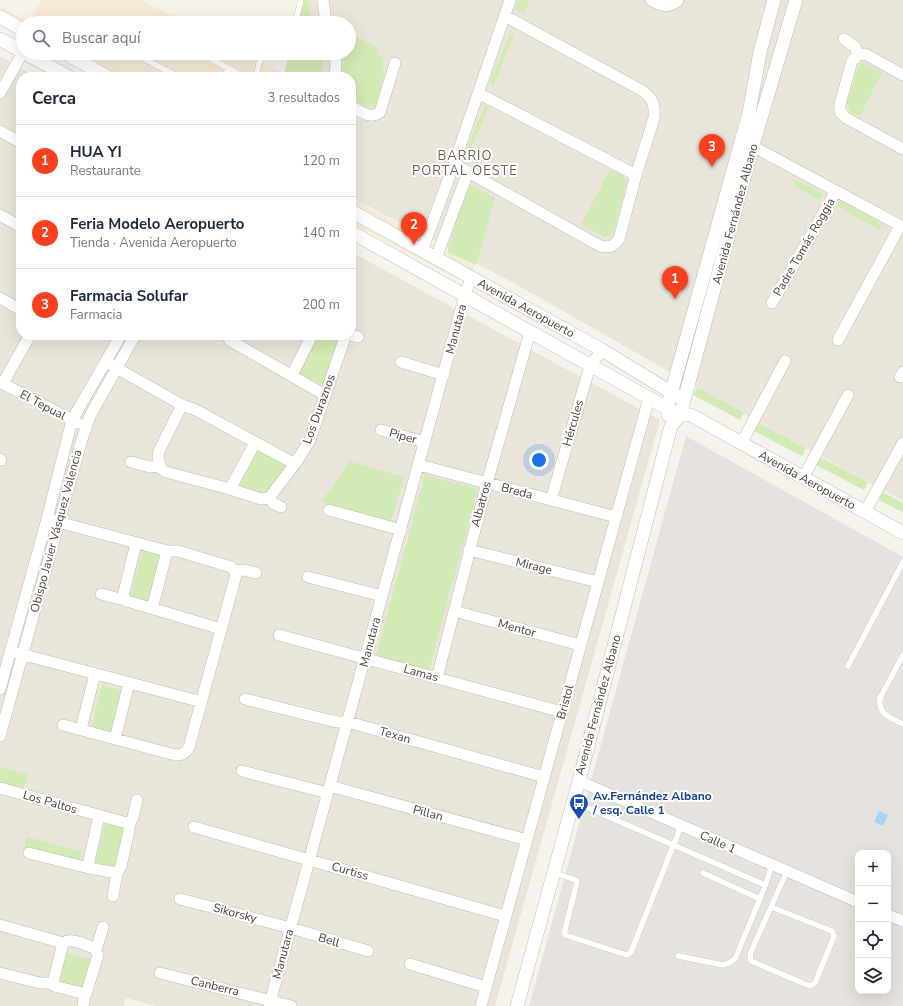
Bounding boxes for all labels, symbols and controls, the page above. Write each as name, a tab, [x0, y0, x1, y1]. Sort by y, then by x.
search box	[16, 16, 356, 60]
icon: search	[30, 27, 52, 49]
text: Buscar aquí	[62, 28, 140, 48]
text: Cerca	[32, 87, 76, 110]
text: 3 resultados	[268, 89, 340, 107]
pin: 3	[699, 134, 725, 167]
text: HUA YI	[70, 142, 122, 162]
street label: Avenida Fernández Albano	[708, 142, 762, 286]
district label: BARRIO PORTAL OESTE	[412, 147, 518, 180]
text: 1	[41, 152, 49, 170]
text: 120 m	[302, 152, 340, 170]
text: Restaurante	[70, 162, 141, 180]
street label: Padre Tomás Roggia	[769, 195, 839, 299]
pin: 2	[401, 212, 427, 245]
text: Feria Modelo Aeropuerto	[70, 214, 245, 234]
text: 2	[41, 224, 49, 242]
text: 140 m	[302, 224, 340, 242]
text: Tienda · Avenida Aeropuerto	[70, 234, 237, 252]
pin: 1	[662, 266, 688, 299]
street label: Avenida Aeropuerto	[475, 275, 578, 341]
text: Farmacia Solufar	[70, 286, 188, 306]
text: 3	[41, 296, 49, 314]
text: 200 m	[302, 296, 340, 314]
street label: Manutara	[442, 302, 470, 356]
text: Farmacia	[70, 306, 122, 324]
street label: Los Duraznos	[299, 372, 339, 446]
street label: El Tepual	[17, 386, 69, 424]
street label: Hércules	[559, 398, 587, 448]
street label: Piper	[387, 425, 419, 448]
street label: Avenida Aeropuerto	[756, 447, 859, 513]
street label: Obispo Javier Vásquez Valencia	[27, 448, 85, 614]
your location	[529, 450, 549, 470]
street label: Albatros	[467, 479, 495, 529]
street label: Breda	[499, 479, 535, 503]
street label: Mirage	[514, 554, 554, 578]
street label: Manutara	[356, 615, 384, 669]
street label: Mentor	[496, 615, 538, 641]
street label: Avenida Fernández Albano	[571, 633, 625, 777]
street label: Lamas	[402, 661, 440, 685]
street label: Bristol	[553, 682, 577, 721]
street label: Texan	[377, 723, 413, 747]
street label: Los Paltos	[21, 787, 79, 817]
place label: Av.Fernández Albano / esq. Calle 1	[592, 788, 712, 818]
bus stop icon: Av.Fernández Albano / esq. Calle 1	[568, 792, 590, 820]
street label: Pillan	[411, 801, 445, 825]
street label: Calle 1	[697, 827, 739, 857]
map controls	[855, 850, 891, 994]
button: +	[855, 850, 891, 886]
street label: Curtiss	[330, 858, 371, 884]
button: −	[855, 886, 891, 922]
street label: Sikorsky	[211, 899, 259, 927]
button: locate	[855, 922, 891, 958]
street label: Manutara	[269, 927, 297, 981]
street label: Bell	[316, 929, 342, 951]
button: layers	[855, 958, 891, 994]
street label: Canberra	[189, 972, 241, 1000]

